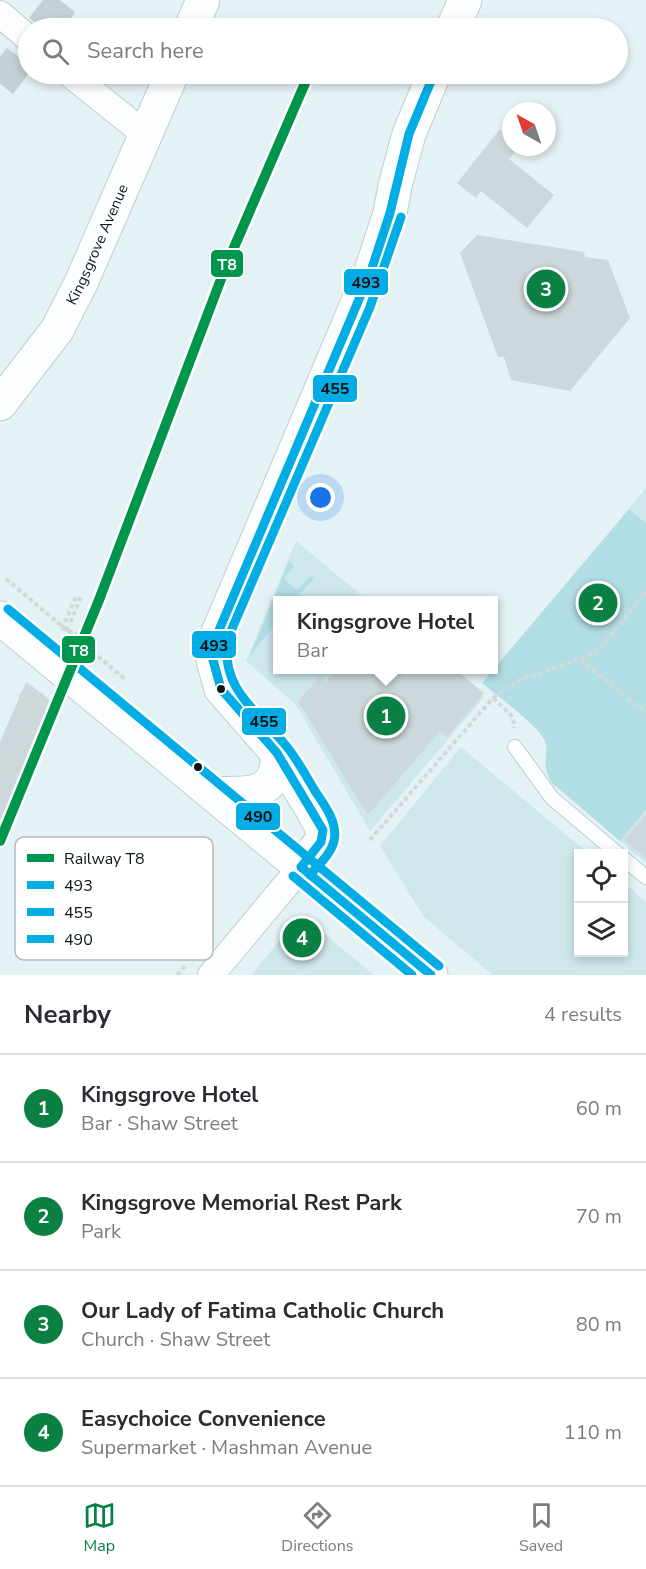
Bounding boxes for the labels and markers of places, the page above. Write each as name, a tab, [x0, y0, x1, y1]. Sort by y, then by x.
pin: 3	[526, 266, 566, 312]
pin: 2	[578, 580, 618, 626]
unlabelled marker	[215, 683, 227, 695]
pin: 1	[366, 694, 406, 738]
unlabelled marker	[192, 761, 204, 773]
pin: 4	[282, 916, 322, 960]

